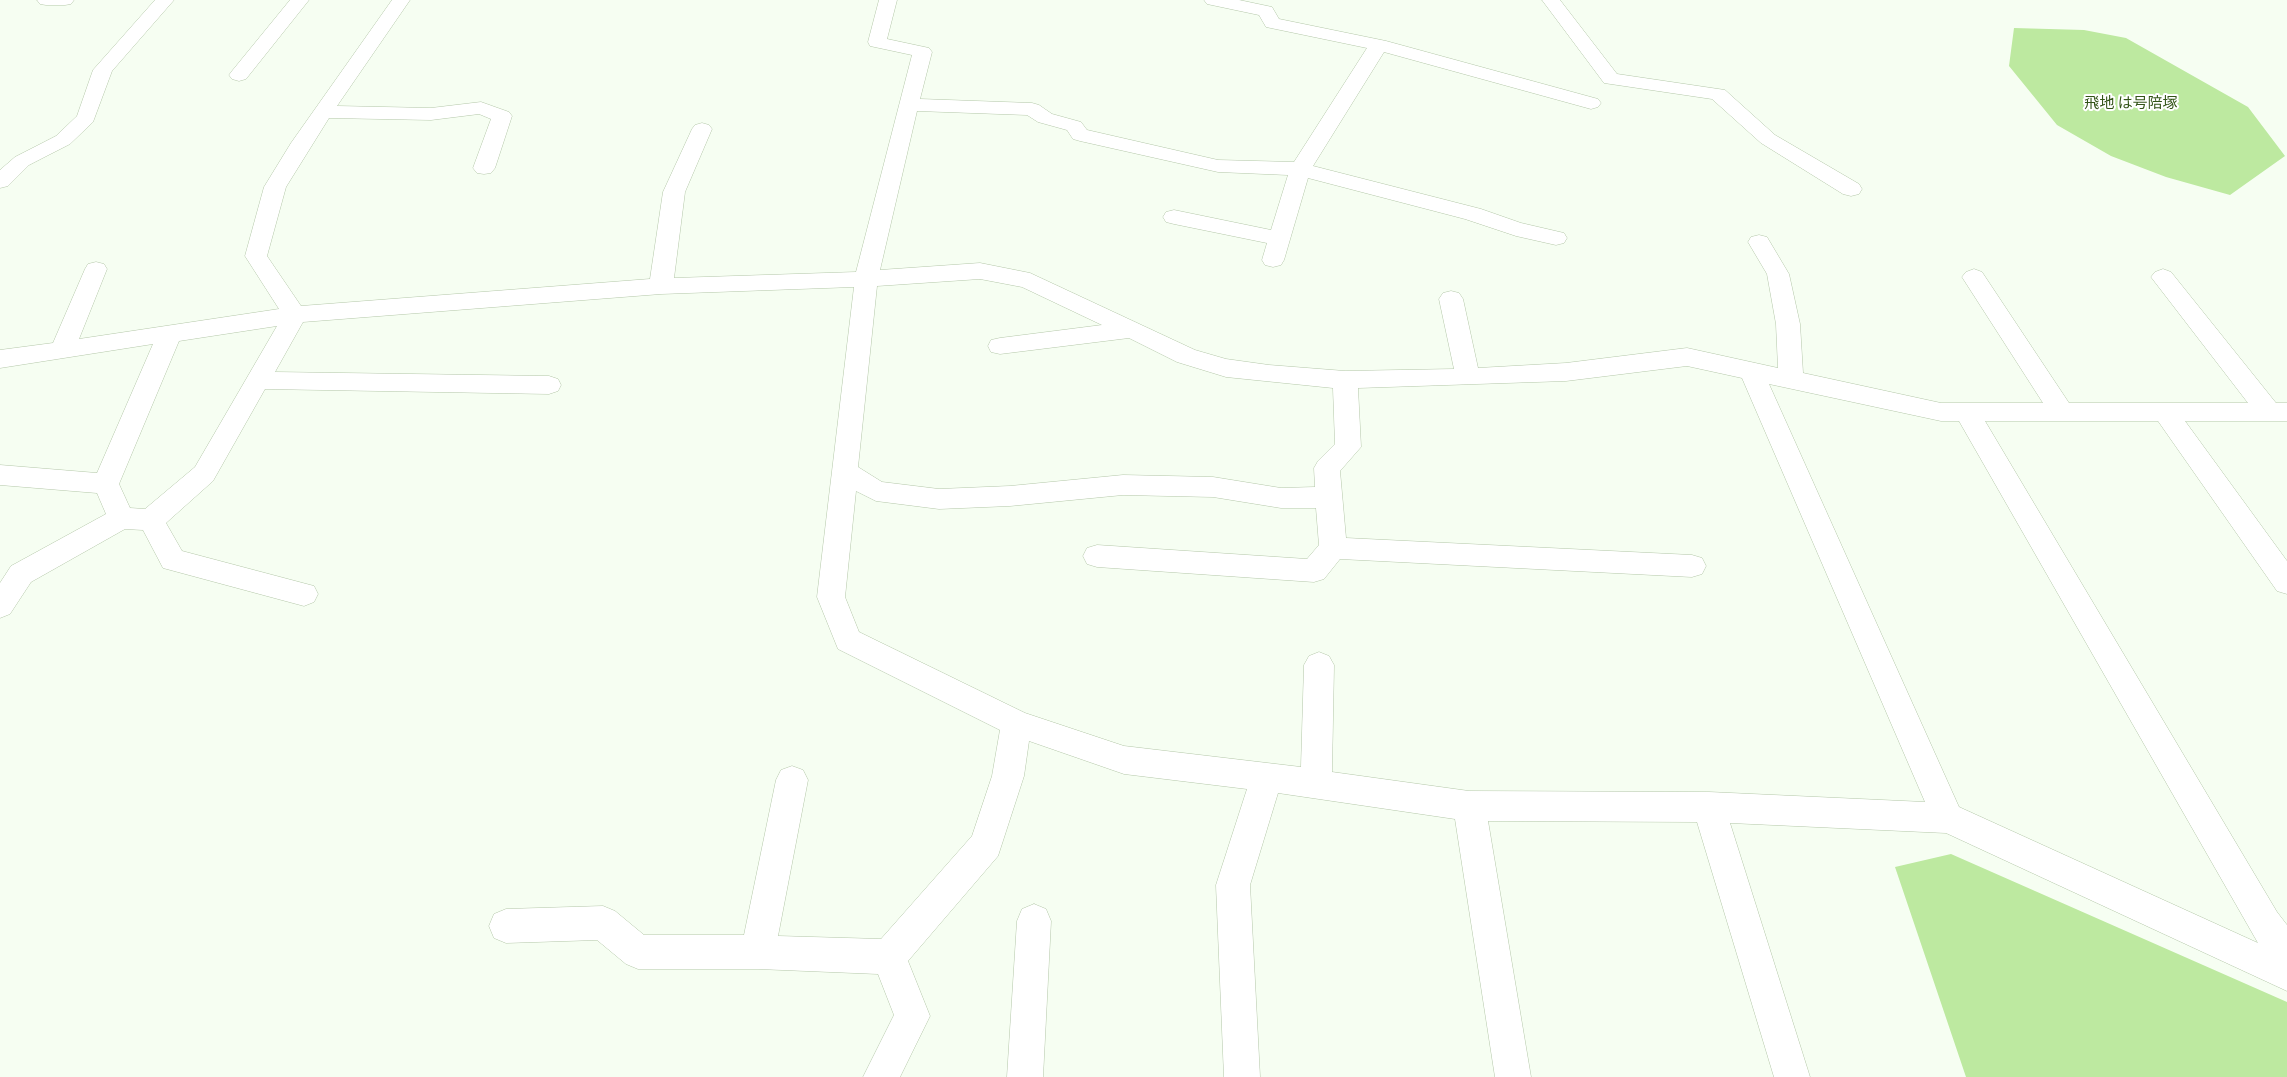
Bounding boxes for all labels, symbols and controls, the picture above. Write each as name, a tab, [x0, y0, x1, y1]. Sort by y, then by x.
park label: 飛地 は号陪塚	[2084, 95, 2178, 113]

